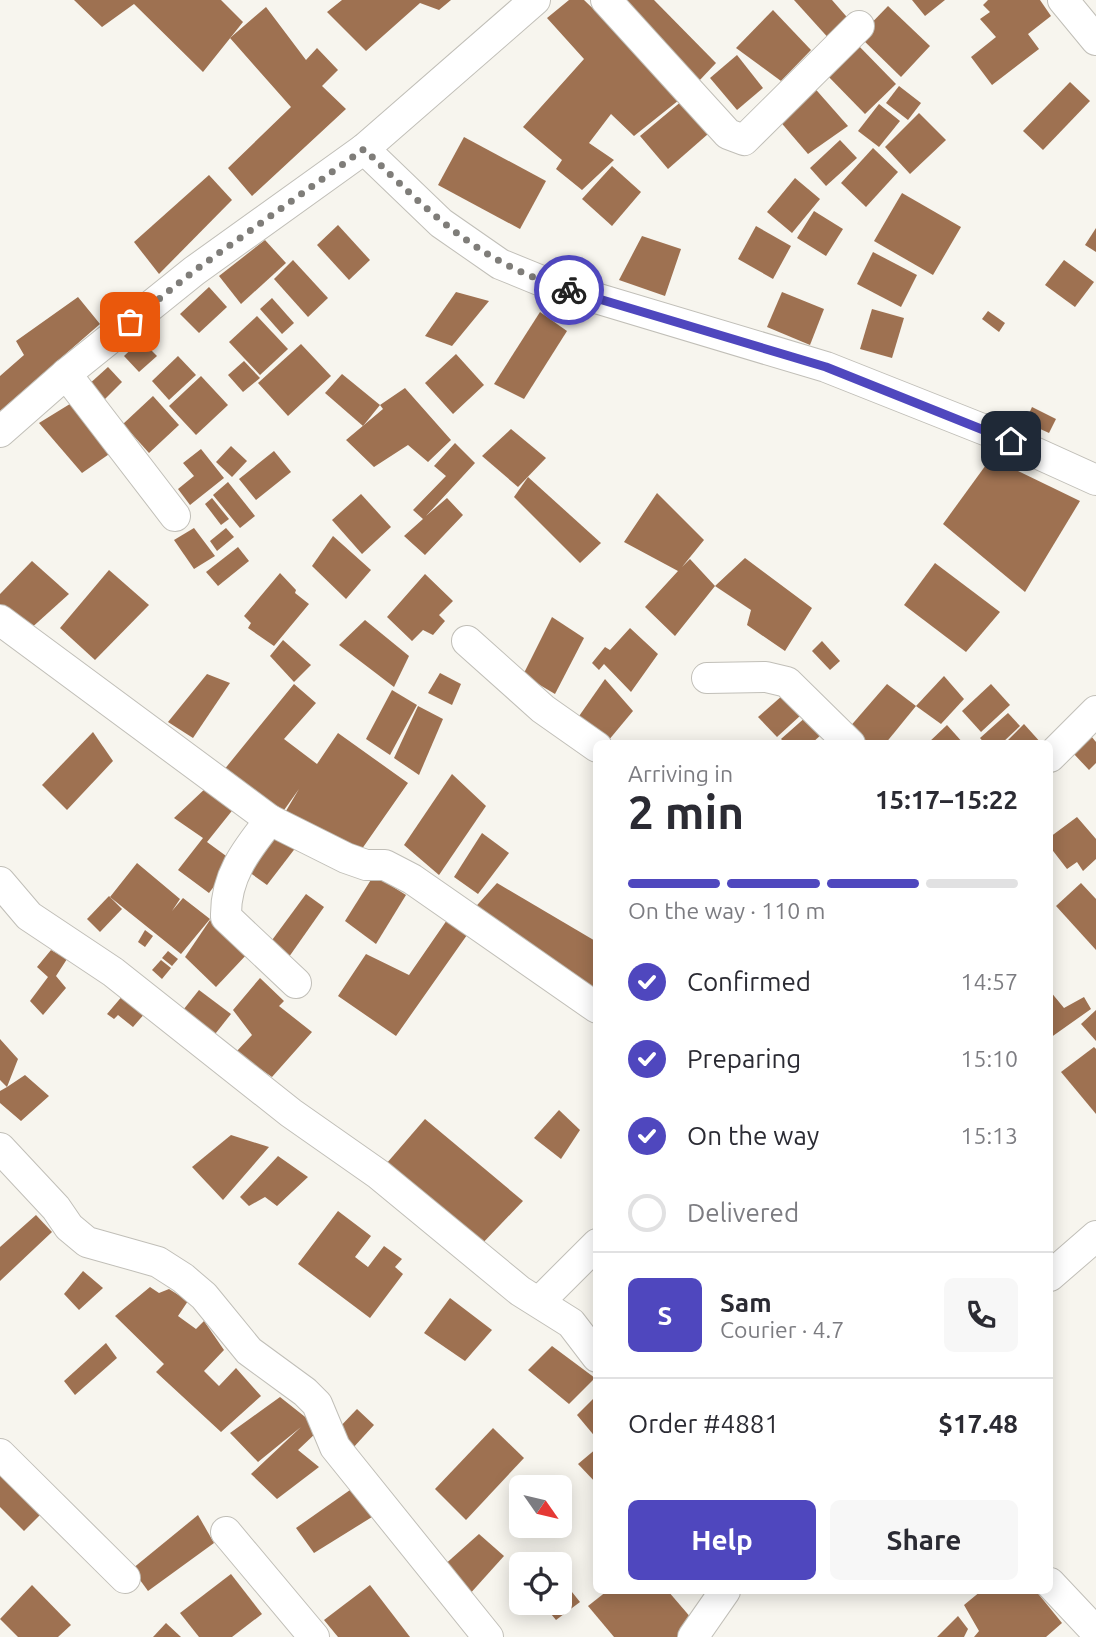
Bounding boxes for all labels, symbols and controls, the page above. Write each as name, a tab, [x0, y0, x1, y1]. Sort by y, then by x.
courier	[534, 255, 604, 325]
icon: bike	[550, 271, 588, 309]
pin	[100, 292, 160, 352]
icon: bag	[111, 303, 149, 341]
pin	[981, 411, 1041, 471]
icon: home	[992, 422, 1030, 460]
text: Arriving in	[628, 761, 733, 786]
text: 15:17–15:22	[875, 785, 1018, 814]
text: 2 min	[628, 786, 744, 838]
text: On the way · 110 m	[628, 898, 825, 923]
icon: check	[628, 963, 666, 1001]
text: Confirmed	[687, 967, 811, 996]
text: 14:57	[960, 969, 1018, 994]
icon: check	[628, 1040, 666, 1078]
text: Preparing	[687, 1044, 801, 1073]
text: 15:10	[960, 1046, 1018, 1071]
icon: check	[628, 1117, 666, 1155]
text: On the way	[687, 1121, 819, 1150]
text: 15:13	[960, 1123, 1018, 1148]
text: Delivered	[687, 1198, 799, 1227]
button: phone	[944, 1278, 1018, 1352]
text: Sam	[720, 1288, 772, 1317]
text: S	[658, 1301, 672, 1330]
text: Courier · 4.7	[720, 1317, 844, 1342]
text: Order #4881	[628, 1409, 779, 1438]
text: $17.48	[938, 1409, 1018, 1438]
north arrow	[509, 1475, 572, 1538]
map controls	[509, 1475, 572, 1615]
button: Help	[628, 1500, 816, 1580]
button: Share	[830, 1500, 1018, 1580]
button: locate	[509, 1552, 572, 1615]

